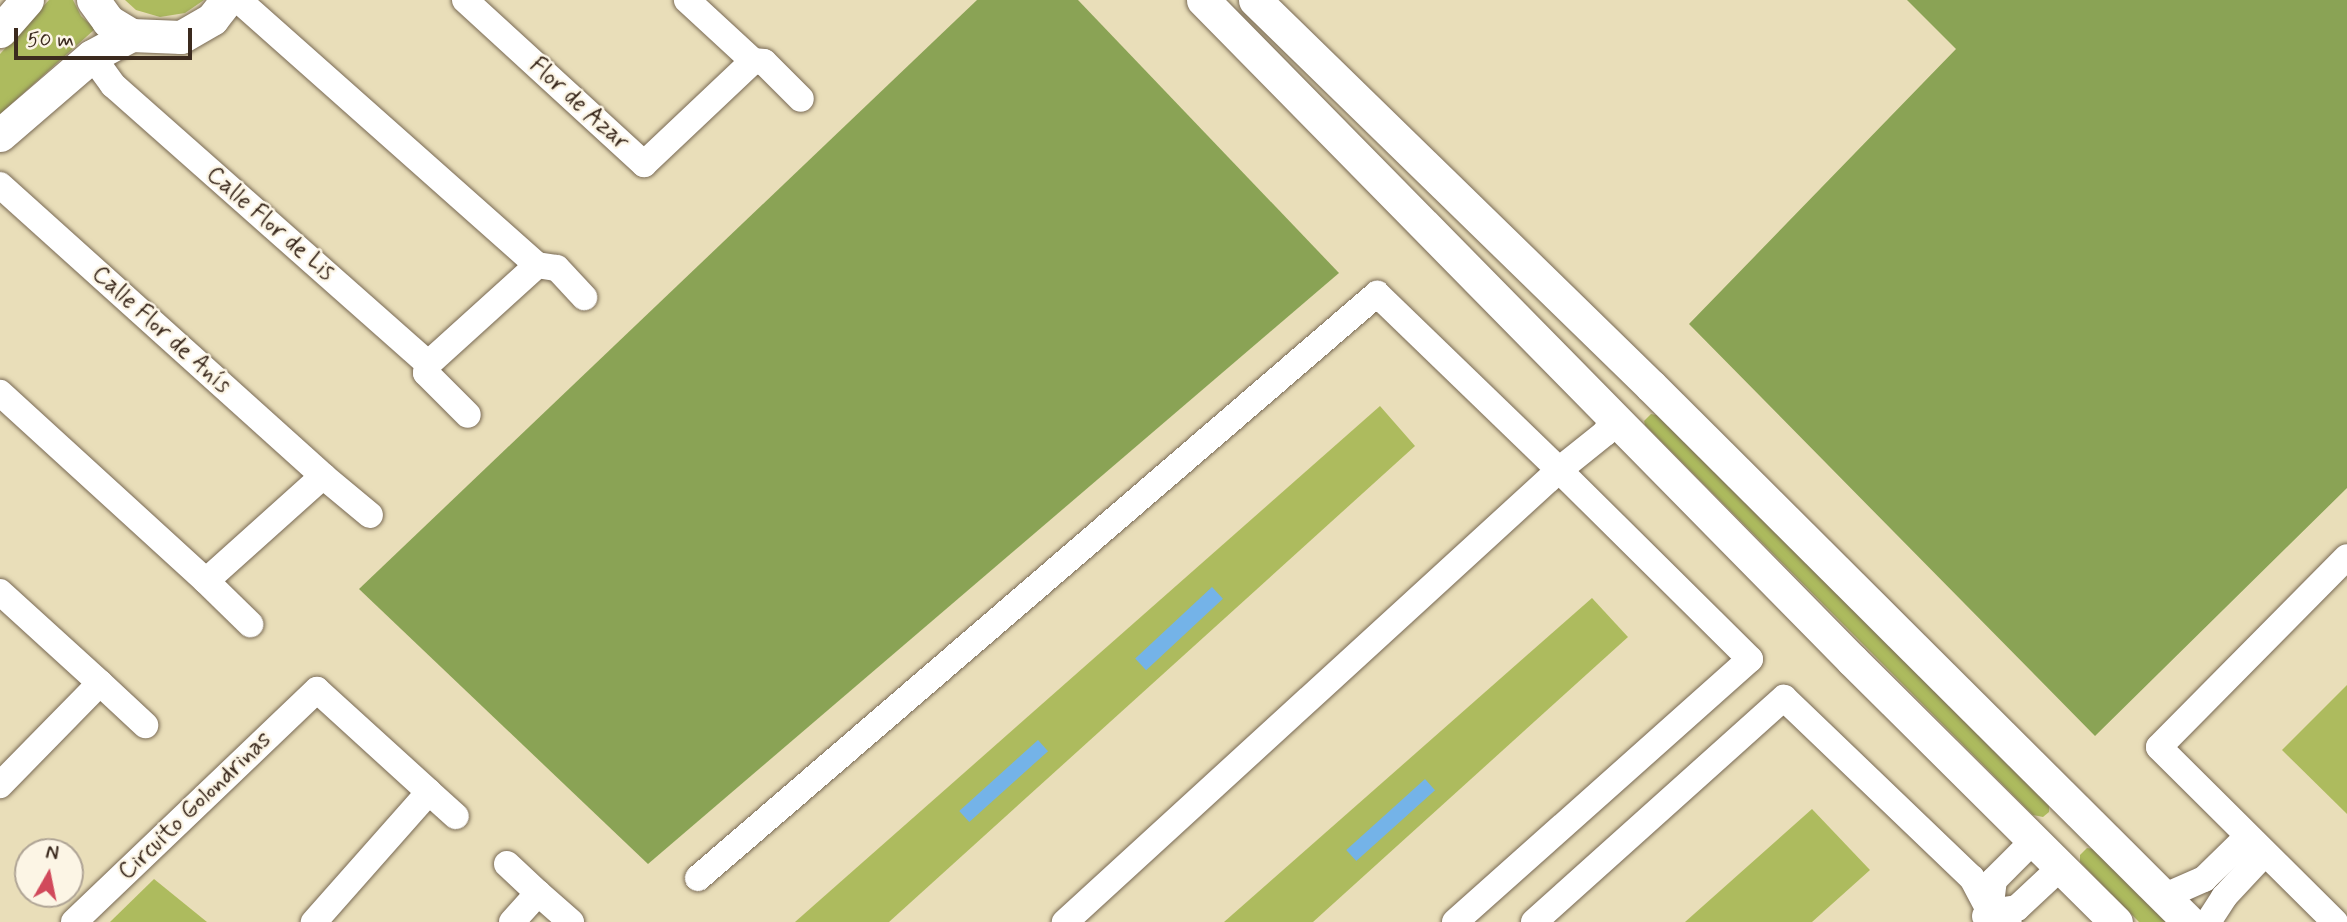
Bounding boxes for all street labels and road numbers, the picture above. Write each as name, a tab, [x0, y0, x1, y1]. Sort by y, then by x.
street label: Flor de Azar	[523, 51, 635, 157]
street label: Calle Flor de Lis	[198, 159, 342, 289]
street label: Calle Flor de Anís	[85, 259, 237, 401]
street label: Circuito Golondrinas	[107, 721, 283, 891]

